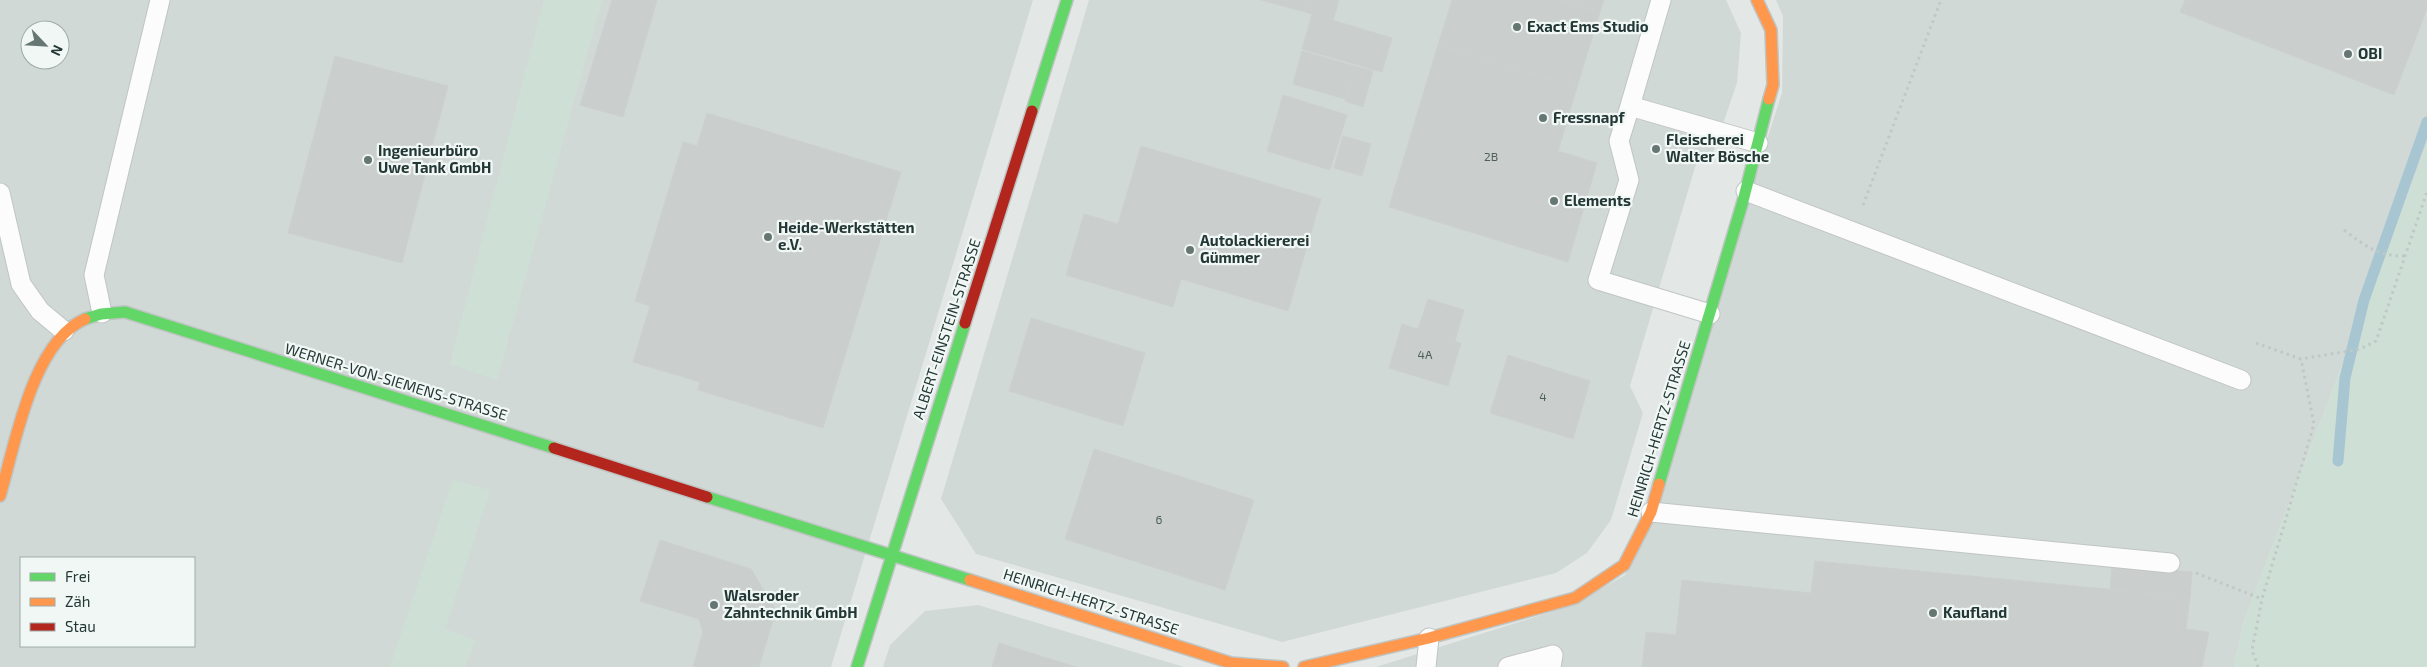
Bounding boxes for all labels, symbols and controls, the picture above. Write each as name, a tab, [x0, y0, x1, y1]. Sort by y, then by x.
place label: Exact Ems Studio	[1527, 17, 1649, 35]
north arrow	[20, 20, 70, 70]
marker: Exact Ems Studio	[1511, 21, 1523, 33]
text: N	[47, 43, 67, 59]
place label: OBI	[2358, 44, 2382, 62]
marker: OBI	[2342, 48, 2354, 60]
place label: Fressnapf	[1553, 108, 1625, 126]
marker: Fressnapf	[1537, 112, 1549, 124]
place label: Fleischerei Walter Bösche	[1666, 130, 1769, 165]
place label: Ingenieurbüro Uwe Tank GmbH	[378, 141, 491, 176]
marker: Fleischerei Walter Bösche	[1650, 143, 1662, 155]
house number: 2B	[1484, 149, 1498, 163]
marker: Ingenieurbüro Uwe Tank GmbH	[362, 154, 374, 166]
place label: Elements	[1564, 191, 1631, 209]
marker: Elements	[1548, 195, 1560, 207]
place label: Heide-Werkstätten e.V.	[778, 218, 915, 253]
marker: Heide-Werkstätten e.V.	[762, 231, 774, 243]
place label: Autolackiererei Gümmer	[1200, 231, 1309, 266]
street label: ALBERT-EINSTEIN-STRASSE	[908, 236, 984, 421]
marker: Autolackiererei Gümmer	[1184, 244, 1196, 256]
street label: HEINRICH-HERTZ-STRASSE	[1623, 338, 1693, 519]
street label: WERNER-VON-SIEMENS-STRASSE	[283, 339, 510, 423]
house number: 4A	[1418, 347, 1433, 361]
house number: 4	[1539, 389, 1547, 403]
house number: 6	[1156, 512, 1163, 526]
legend	[20, 557, 195, 647]
street label: HEINRICH-HERTZ-STRASSE	[1001, 564, 1181, 638]
text: Frei	[65, 567, 90, 585]
place label: Walsroder Zahntechnik GmbH	[724, 586, 858, 621]
text: Zäh	[65, 592, 90, 610]
marker: Walsroder Zahntechnik GmbH	[708, 599, 720, 611]
place label: Kaufland	[1943, 603, 2007, 621]
marker: Kaufland	[1927, 607, 1939, 619]
text: Stau	[65, 617, 96, 635]

